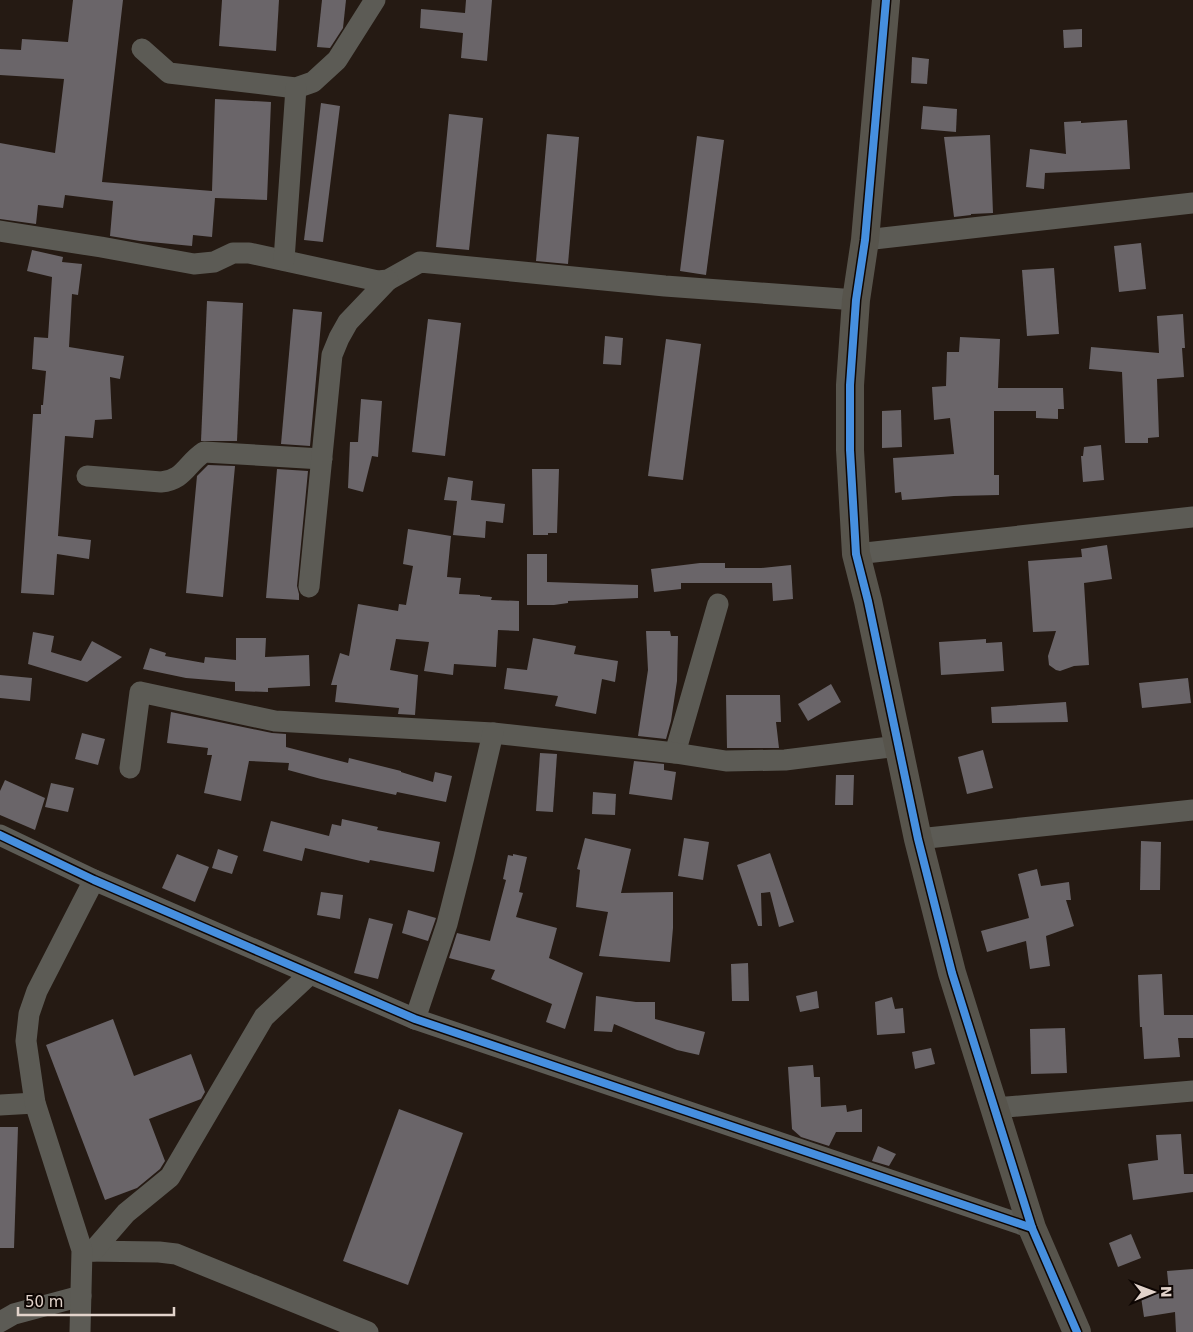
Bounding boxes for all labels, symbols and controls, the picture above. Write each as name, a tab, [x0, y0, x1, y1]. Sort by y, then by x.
north arrow	[1128, 1267, 1178, 1317]
scale bar	[18, 1284, 174, 1316]
text: N	[1158, 1286, 1174, 1298]
text: 50 m	[25, 1293, 63, 1311]

